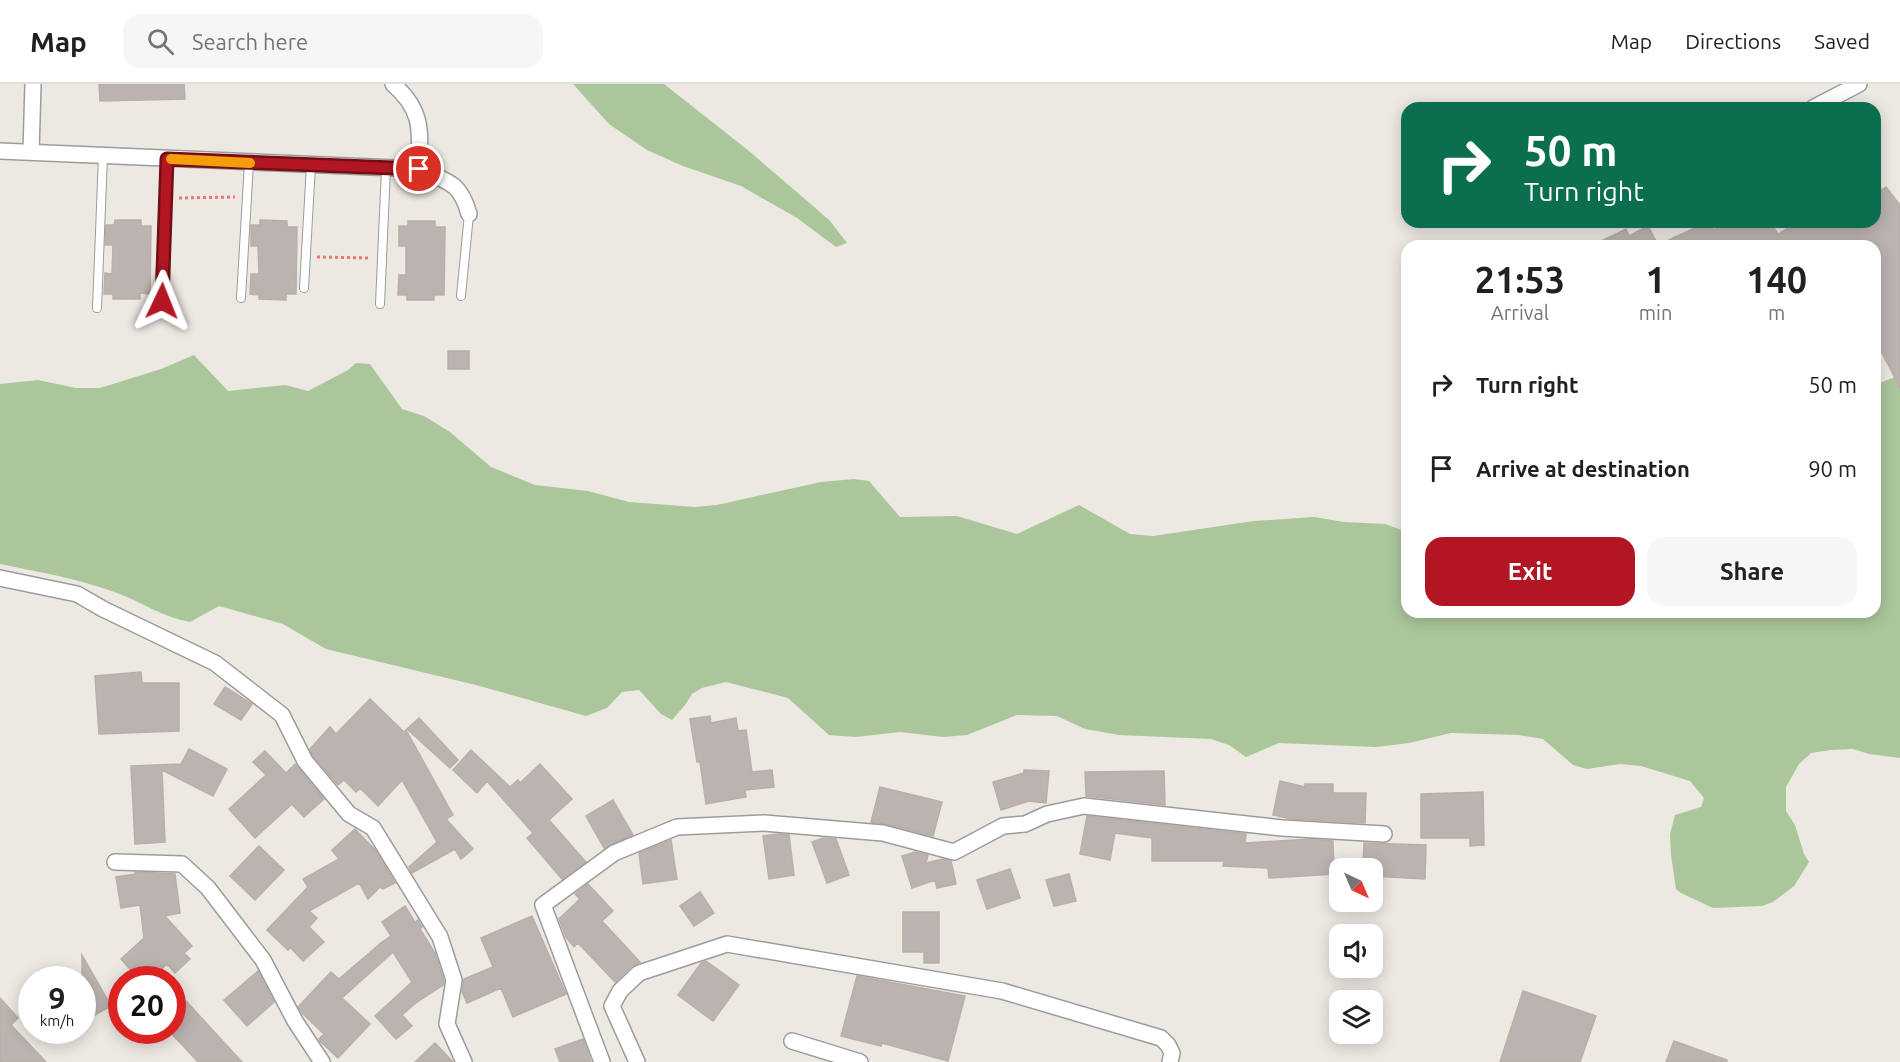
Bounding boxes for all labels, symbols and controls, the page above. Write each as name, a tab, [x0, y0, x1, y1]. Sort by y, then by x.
search box	[123, 14, 543, 68]
icon: search	[144, 25, 177, 58]
text: Map	[30, 26, 87, 57]
text: Search here	[192, 29, 308, 54]
text: Map	[1611, 29, 1652, 53]
text: Directions	[1685, 29, 1781, 53]
text: Saved	[1814, 29, 1870, 53]
icon: right	[1425, 126, 1503, 204]
text: 50 m	[1524, 127, 1618, 174]
pin	[393, 143, 444, 194]
icon: arrive	[402, 152, 435, 185]
text: Turn right	[1524, 176, 1644, 206]
text: 21:53	[1475, 259, 1565, 300]
text: 1	[1645, 259, 1666, 300]
text: 140	[1746, 259, 1807, 300]
position arrow	[130, 269, 194, 333]
text: Arrival	[1491, 301, 1549, 324]
text: min	[1639, 301, 1672, 324]
text: m	[1768, 301, 1785, 324]
icon: right	[1425, 368, 1458, 401]
text: Turn right	[1476, 372, 1578, 397]
text: 50 m	[1808, 372, 1857, 397]
icon: arrive	[1425, 452, 1458, 485]
text: Arrive at destination	[1476, 456, 1690, 481]
text: 90 m	[1808, 456, 1857, 481]
button: Exit	[1425, 537, 1635, 606]
button: Share	[1647, 537, 1857, 606]
north arrow	[1329, 858, 1383, 912]
map controls	[1329, 858, 1383, 1044]
button: sound	[1329, 924, 1383, 978]
speed limit sign: 20	[108, 966, 186, 1044]
text: 9	[49, 981, 65, 1015]
button: layers	[1329, 990, 1383, 1044]
text: km/h	[40, 1012, 74, 1029]

